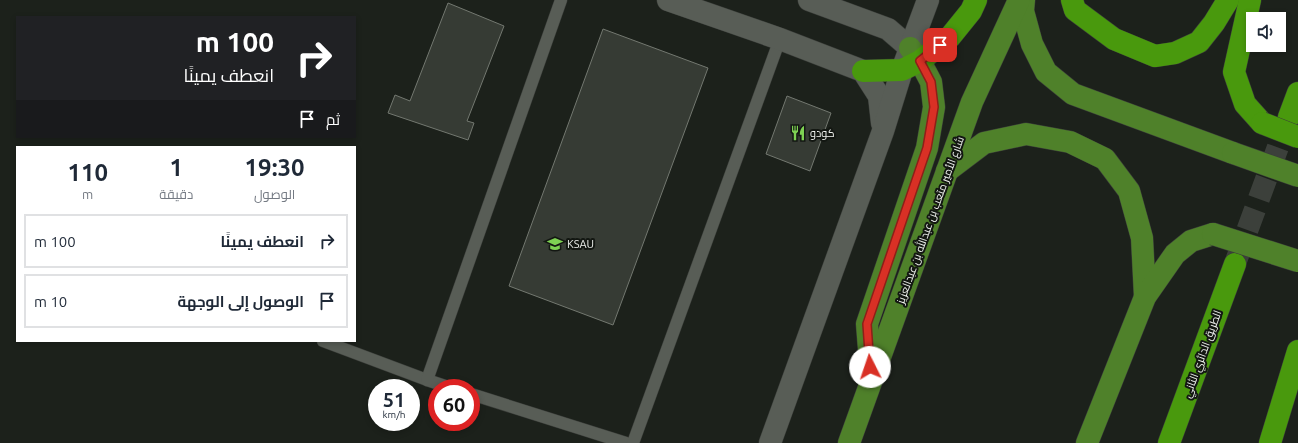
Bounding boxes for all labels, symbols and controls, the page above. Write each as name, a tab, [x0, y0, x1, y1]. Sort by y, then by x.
map controls	[1246, 12, 1286, 52]
button: sound	[1246, 12, 1286, 52]
text: 100 m	[196, 26, 274, 57]
pin	[923, 28, 957, 62]
icon: right	[288, 32, 340, 84]
icon: arrive	[929, 34, 951, 56]
text: انعطف يمينًا	[183, 65, 274, 85]
icon: arrive	[296, 108, 318, 130]
text: ثم	[326, 111, 340, 128]
restaurant icon: كودو	[789, 124, 807, 142]
place label: كودو	[810, 127, 835, 140]
street label: شارع الأمير متعب بن عبدالله بن عبدالعزيز	[892, 134, 968, 307]
text: 1	[170, 154, 183, 181]
text: 19:30	[245, 154, 305, 181]
text: 110	[67, 159, 108, 186]
text: m	[82, 187, 93, 201]
text: دقيقة	[159, 187, 193, 201]
text: الوصول	[254, 187, 295, 201]
icon: right	[316, 230, 338, 252]
text: 100 m	[34, 233, 76, 250]
text: انعطف يمينًا	[220, 233, 304, 250]
school or university icon: KSAU	[546, 235, 564, 253]
place label: KSAU	[567, 238, 594, 250]
icon: arrive	[316, 290, 338, 312]
text: 10 m	[34, 293, 67, 310]
text: الوصول إلى الوجهة	[177, 293, 304, 310]
street label: الطريق الدائري الثاني	[1181, 309, 1226, 400]
position arrow	[849, 346, 891, 388]
speed limit sign: 60	[428, 379, 480, 431]
text: 51	[383, 388, 405, 411]
text: km/h	[382, 409, 406, 420]

